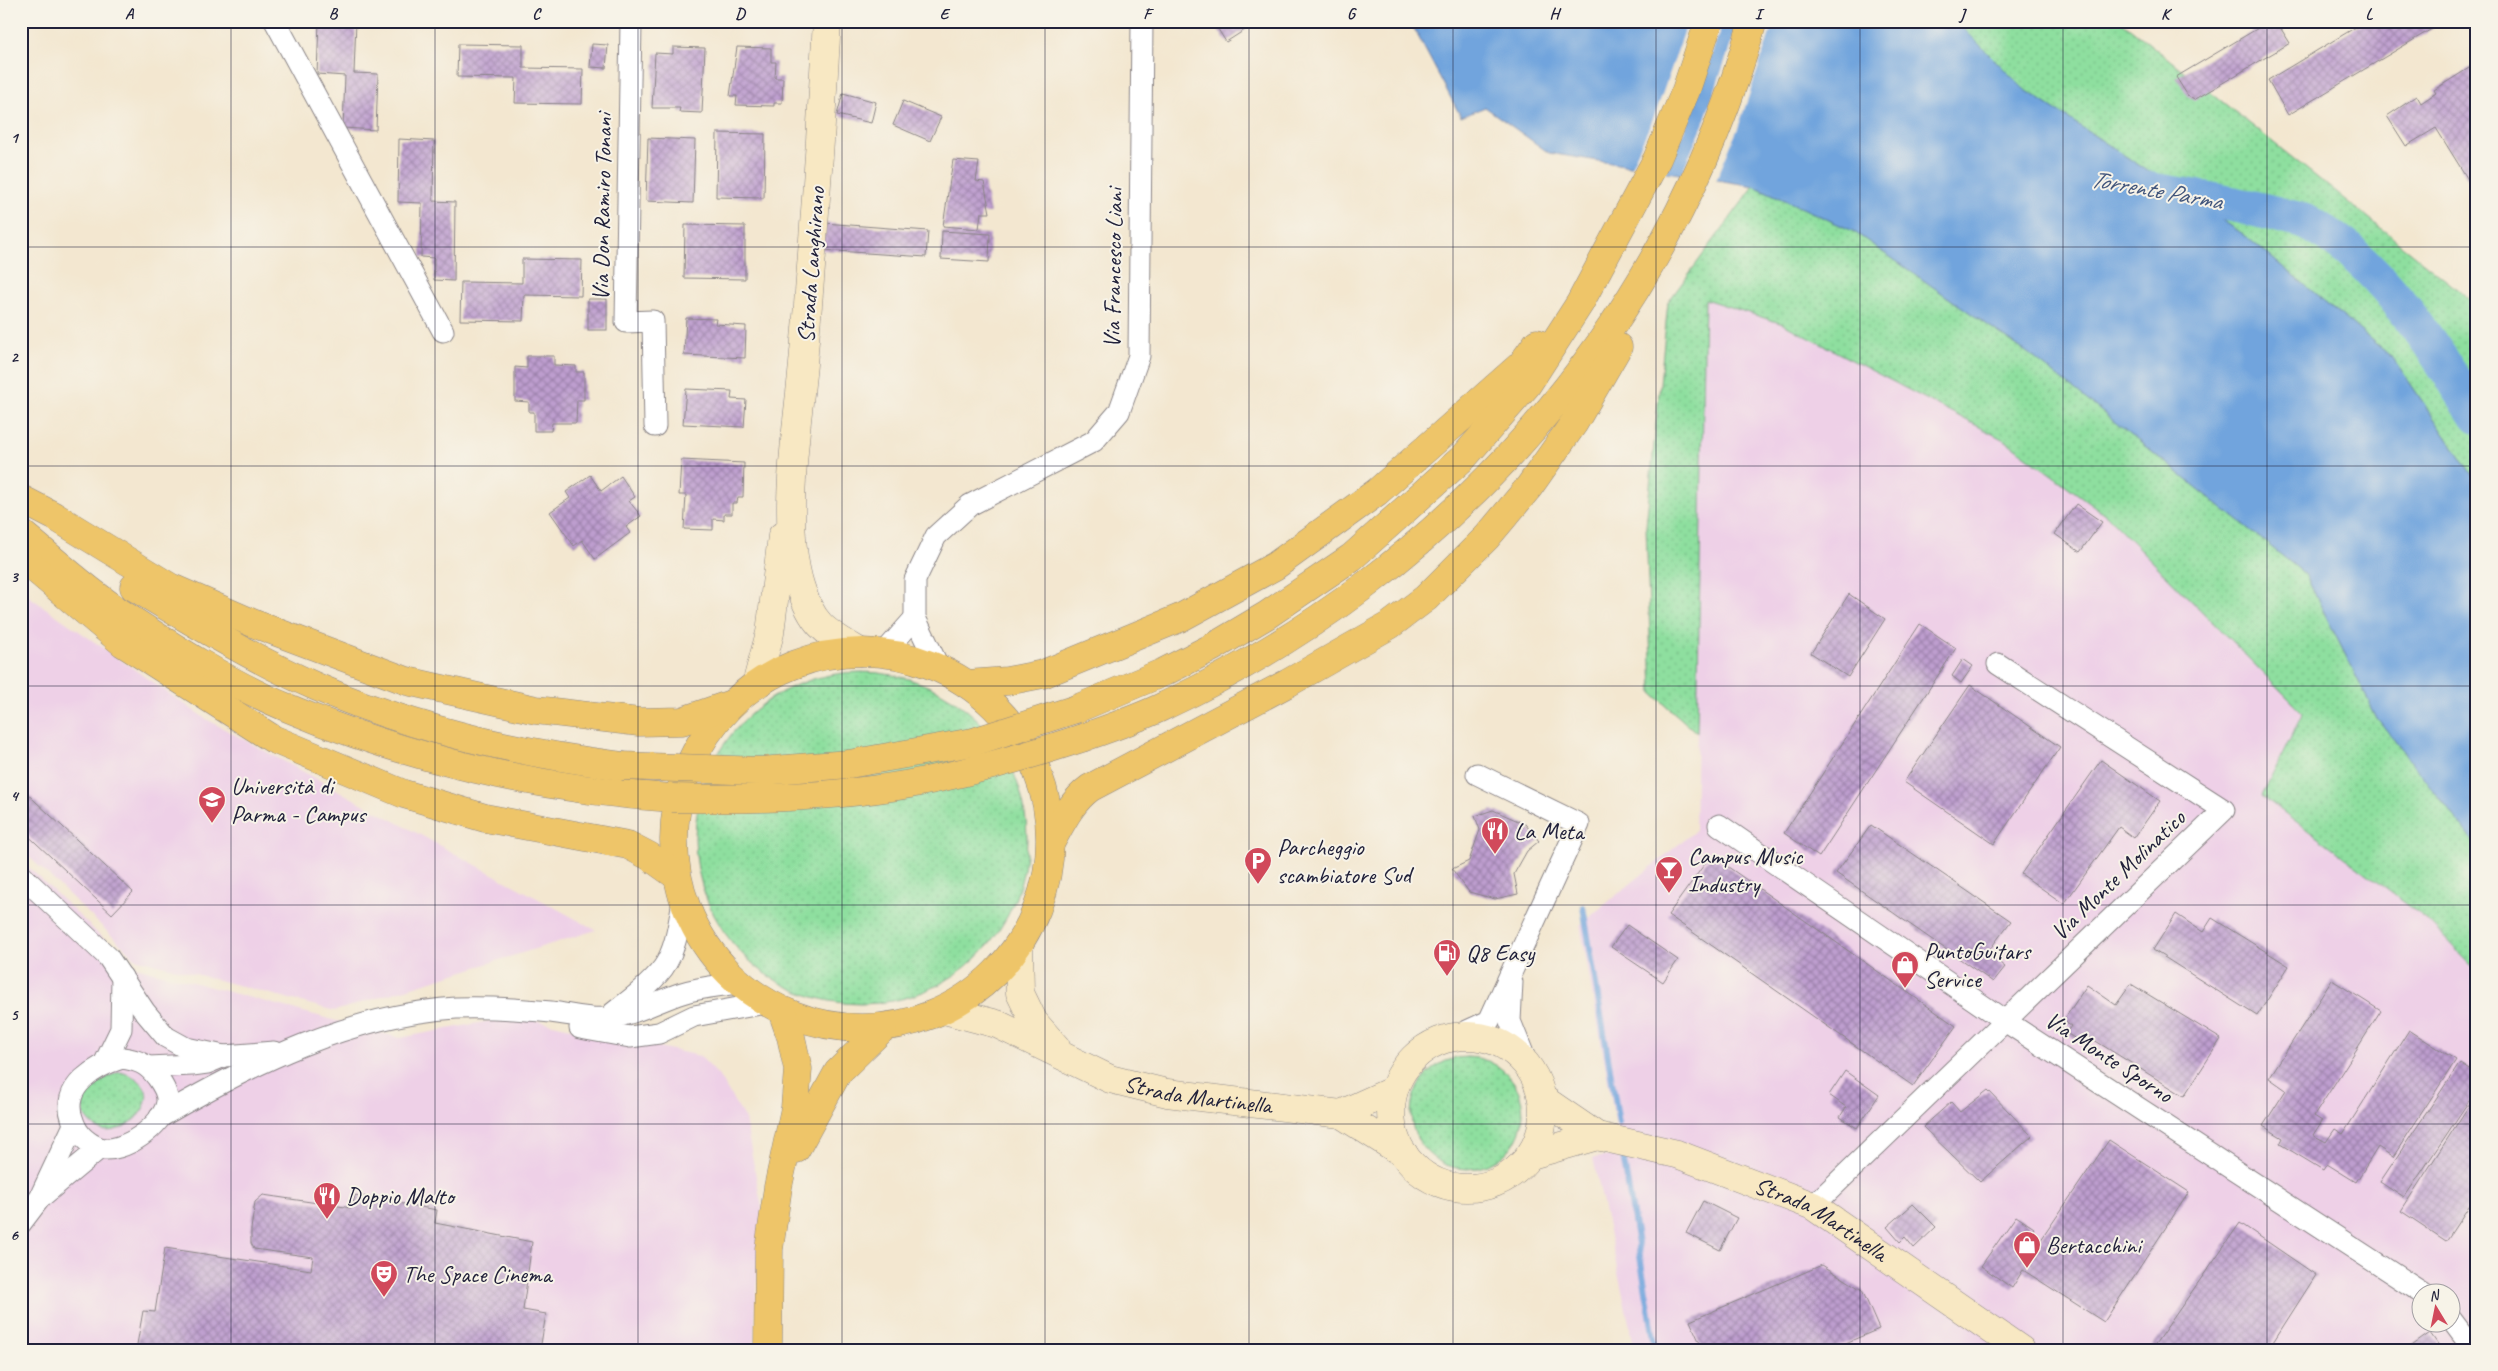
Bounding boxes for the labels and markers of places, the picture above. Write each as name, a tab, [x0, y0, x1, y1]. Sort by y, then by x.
place label: Università di Parma - Campus	[231, 771, 367, 829]
school or university icon: Università di Parma - Campus	[197, 785, 227, 824]
restaurant icon: La Meta	[1480, 816, 1510, 855]
place label: La Meta	[1514, 816, 1586, 846]
place label: Parcheggio scambiatore Sud	[1277, 832, 1415, 890]
place label: Campus Music Industry	[1688, 841, 1804, 899]
parking icon: Parcheggio scambiatore Sud	[1243, 846, 1273, 885]
bar icon: Campus Music Industry	[1654, 855, 1684, 894]
place label: PuntoGuitars Service	[1924, 936, 2032, 994]
fuel station icon: Q8 Easy	[1432, 938, 1462, 977]
place label: Q8 Easy	[1466, 938, 1536, 968]
shop icon: PuntoGuitars Service	[1890, 950, 1920, 989]
restaurant icon: Doppio Malto	[312, 1181, 342, 1220]
place label: Doppio Malto	[346, 1181, 456, 1211]
shop icon: Bertacchini	[2012, 1230, 2042, 1269]
place label: Bertacchini	[2046, 1230, 2143, 1260]
theatre icon: The Space Cinema	[369, 1259, 399, 1298]
place label: The Space Cinema	[403, 1259, 553, 1289]

